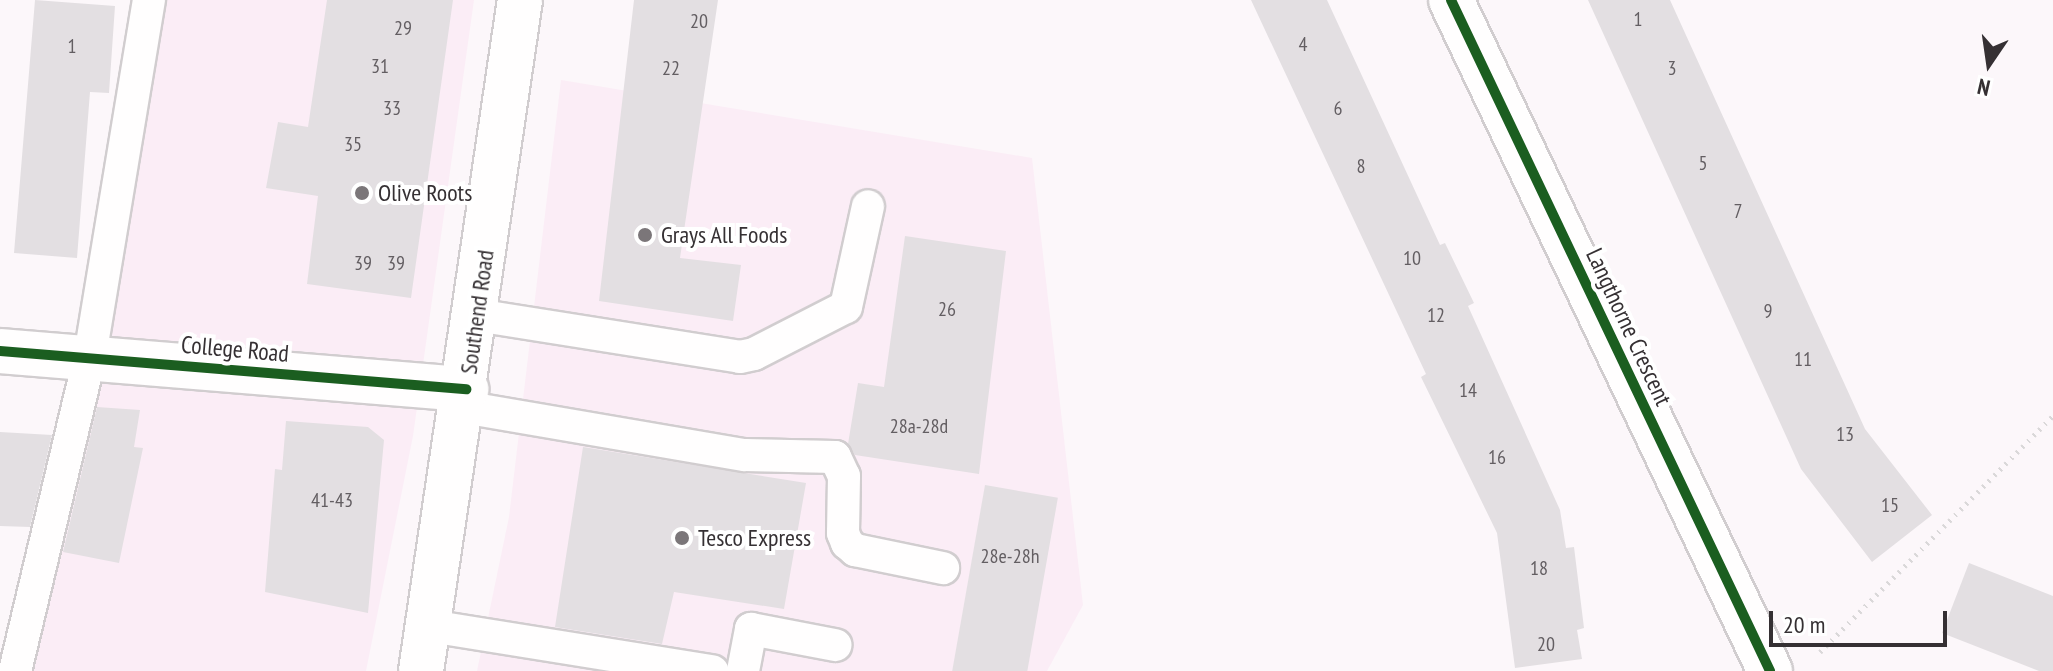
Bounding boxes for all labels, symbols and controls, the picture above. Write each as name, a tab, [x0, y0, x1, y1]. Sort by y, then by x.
house number: 1	[1634, 7, 1642, 31]
house number: 20	[690, 9, 708, 33]
house number: 29	[394, 16, 412, 40]
north arrow	[1949, 24, 2029, 104]
house number: 4	[1299, 32, 1307, 56]
house number: 1	[68, 34, 76, 58]
house number: 31	[371, 54, 389, 78]
house number: 22	[662, 56, 680, 80]
house number: 3	[1668, 56, 1676, 80]
text: N	[1975, 72, 1993, 102]
house number: 33	[383, 96, 401, 120]
house number: 6	[1334, 96, 1342, 120]
house number: 35	[344, 132, 362, 156]
house number: 5	[1699, 151, 1707, 175]
house number: 8	[1357, 154, 1365, 178]
place label: Olive Roots	[378, 179, 472, 207]
marker: Olive Roots	[353, 184, 371, 202]
house number: 7	[1734, 199, 1742, 223]
place label: Grays All Foods	[661, 221, 788, 249]
marker: Grays All Foods	[636, 226, 654, 244]
street label: Langthorne Crescent	[1580, 244, 1678, 410]
house number: 10	[1403, 246, 1421, 270]
street label: Southend Road	[454, 248, 500, 376]
house number: 39	[354, 251, 372, 275]
house number: 39	[387, 251, 405, 275]
house number: 26	[938, 297, 956, 321]
house number: 9	[1764, 299, 1772, 323]
house number: 12	[1427, 303, 1445, 327]
street label: College Road	[180, 330, 290, 368]
house number: 11	[1794, 347, 1812, 371]
house number: 14	[1459, 378, 1477, 402]
house number: 28a-28d	[890, 414, 948, 438]
house number: 13	[1836, 422, 1854, 446]
house number: 16	[1488, 445, 1506, 469]
house number: 41-43	[311, 488, 353, 512]
house number: 15	[1881, 493, 1899, 517]
place label: Tesco Express	[698, 524, 811, 552]
marker: Tesco Express	[673, 529, 691, 547]
house number: 28e-28h	[981, 544, 1039, 568]
house number: 18	[1530, 556, 1548, 580]
scale bar	[1773, 595, 1951, 645]
text: 20 m	[1783, 609, 1825, 640]
house number: 20	[1537, 632, 1555, 656]

